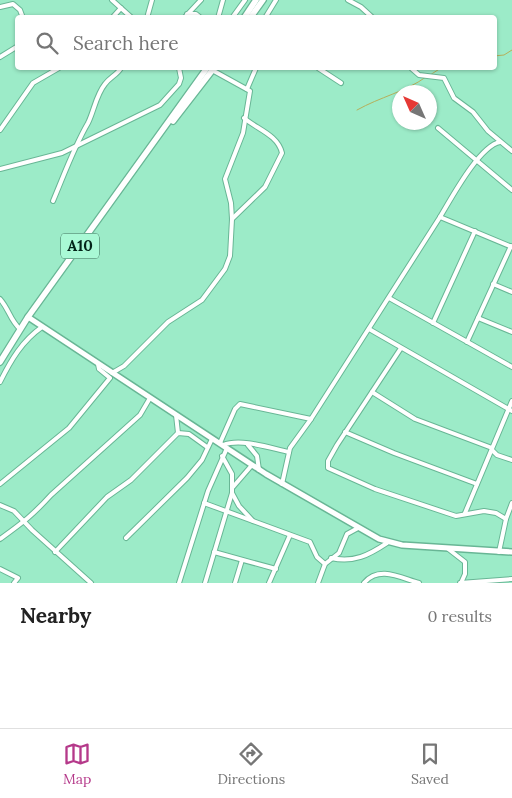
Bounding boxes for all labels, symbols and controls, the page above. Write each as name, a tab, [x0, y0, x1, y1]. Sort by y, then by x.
search box	[15, 15, 497, 70]
icon: search	[33, 29, 61, 57]
text: Search here	[73, 31, 179, 55]
north arrow	[392, 85, 437, 130]
road number: A10	[61, 234, 99, 258]
text: Nearby	[20, 602, 91, 629]
text: 0 results	[427, 606, 492, 626]
tab: Map	[63, 740, 91, 788]
tab: Directions	[217, 740, 285, 788]
tab: Saved	[411, 740, 449, 788]

